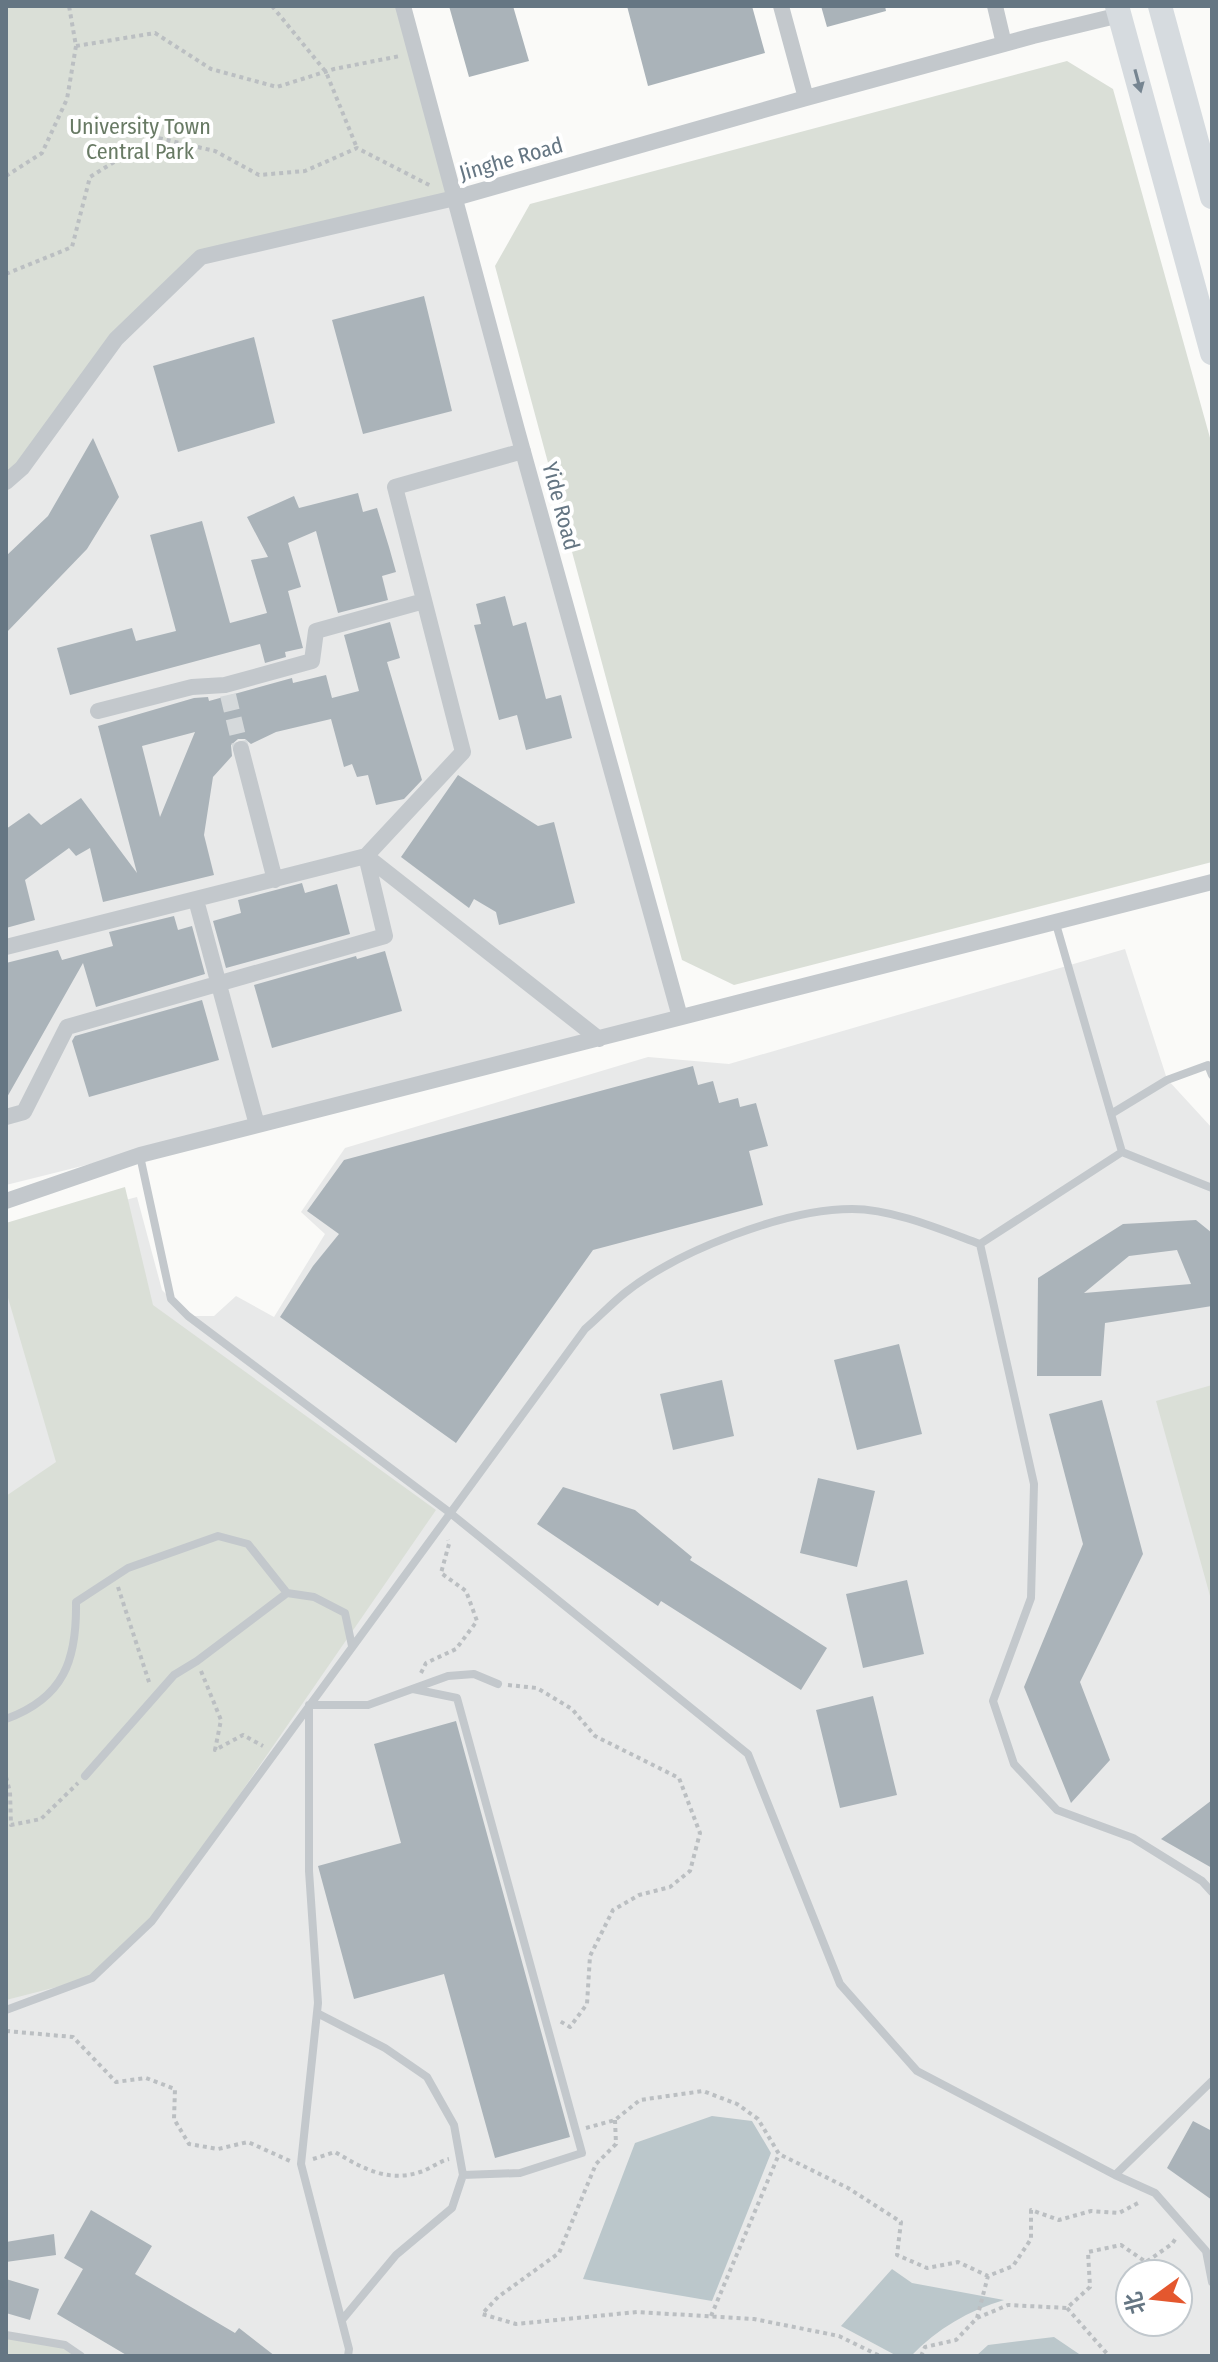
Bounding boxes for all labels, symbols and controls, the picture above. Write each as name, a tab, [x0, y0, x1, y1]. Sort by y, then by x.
one-way arrow	[1132, 69, 1144, 94]
park label: University Town Central Park	[69, 113, 211, 165]
street label: Jinghe Road	[456, 131, 566, 187]
street label: Yide Road	[536, 459, 586, 553]
north arrow	[1114, 2258, 1194, 2338]
text: 北	[1119, 2289, 1151, 2317]

